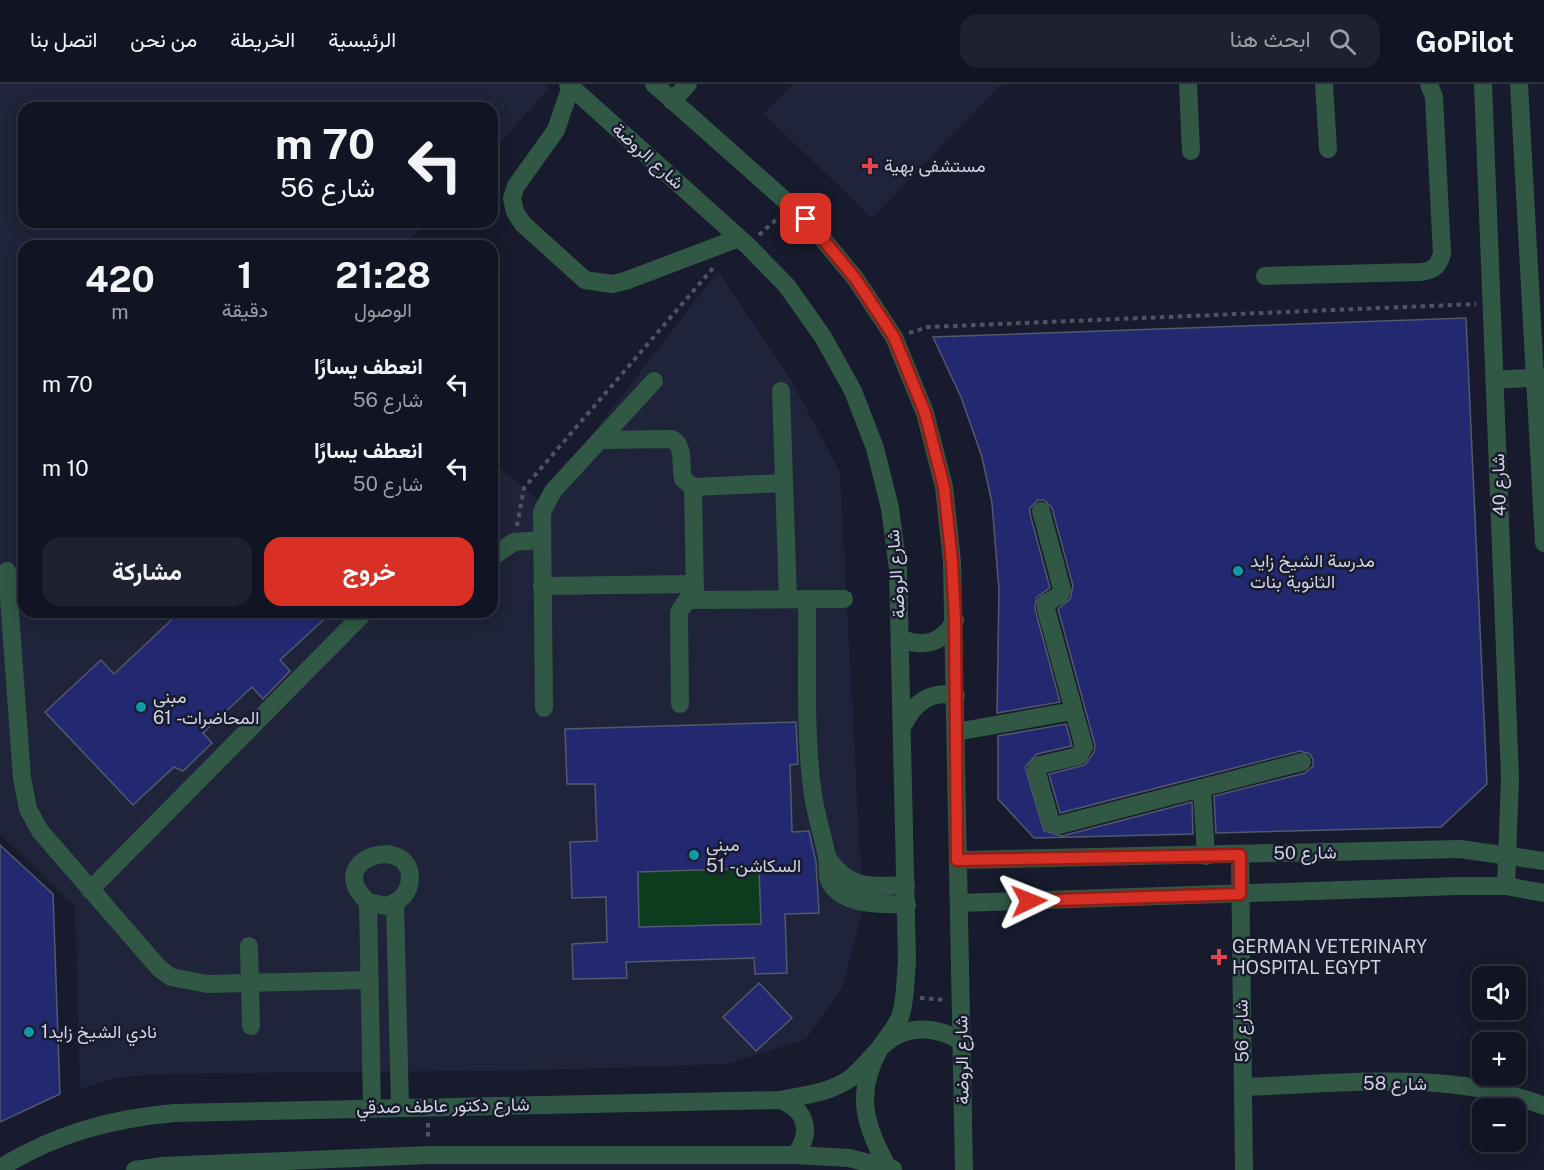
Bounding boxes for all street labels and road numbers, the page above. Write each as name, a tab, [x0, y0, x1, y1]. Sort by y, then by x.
street label: شارع الروضة	[607, 118, 688, 195]
street label: شارع 40	[1487, 453, 1512, 517]
street label: شارع الروضة	[882, 529, 911, 619]
street label: شارع 50	[1273, 841, 1337, 866]
street label: شارع 56	[1230, 999, 1255, 1063]
street label: شارع الروضة	[950, 1015, 975, 1105]
street label: شارع 58	[1363, 1073, 1427, 1096]
street label: شارع دكتور عاطف صدقي	[356, 1093, 530, 1123]

